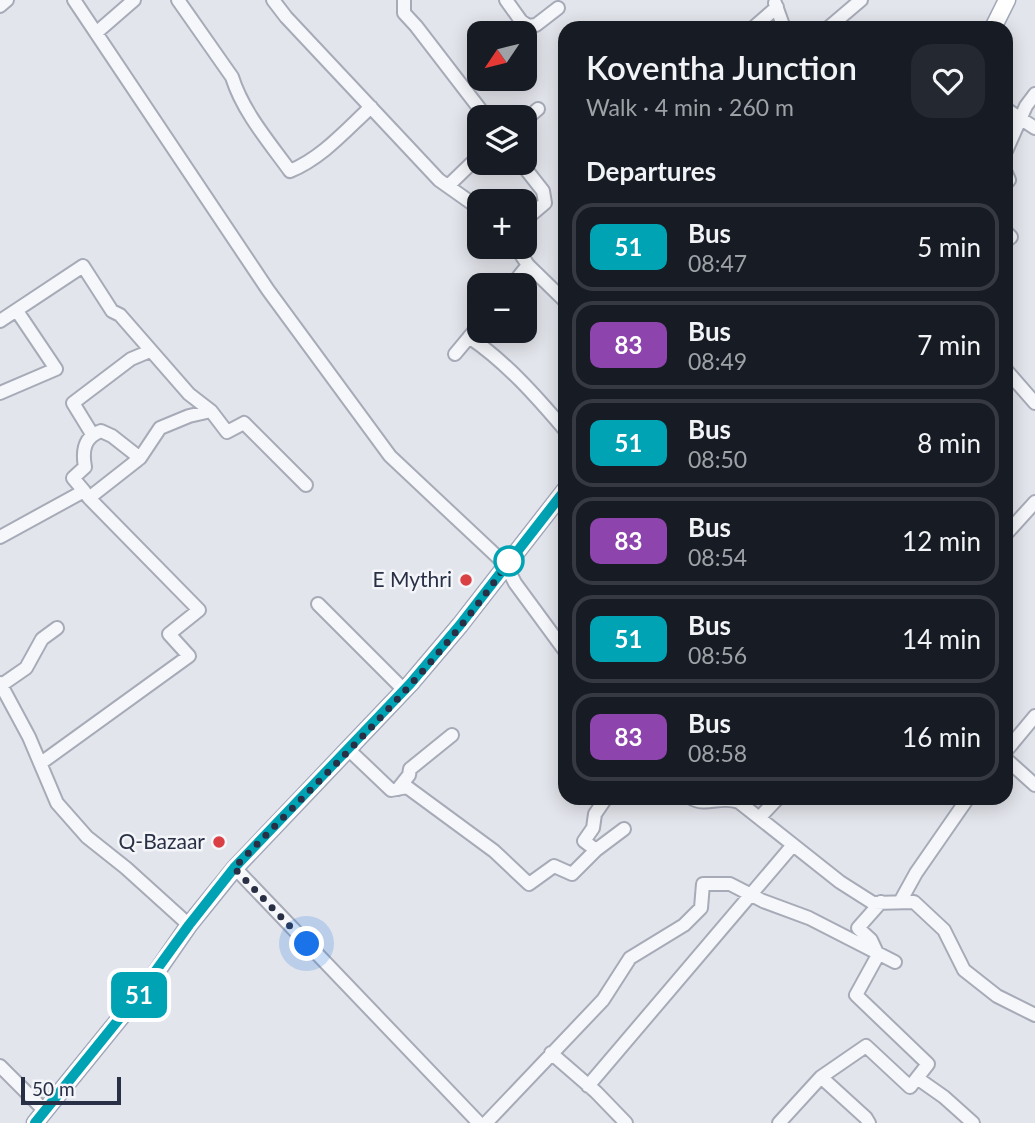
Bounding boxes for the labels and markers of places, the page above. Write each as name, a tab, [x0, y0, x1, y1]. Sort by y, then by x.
unlabelled marker	[494, 546, 524, 576]
place label: E Mythri	[372, 566, 452, 591]
marker: E Mythri	[458, 572, 474, 588]
place label: Q-Bazaar	[119, 828, 205, 853]
marker: Q-Bazaar	[211, 834, 227, 850]

